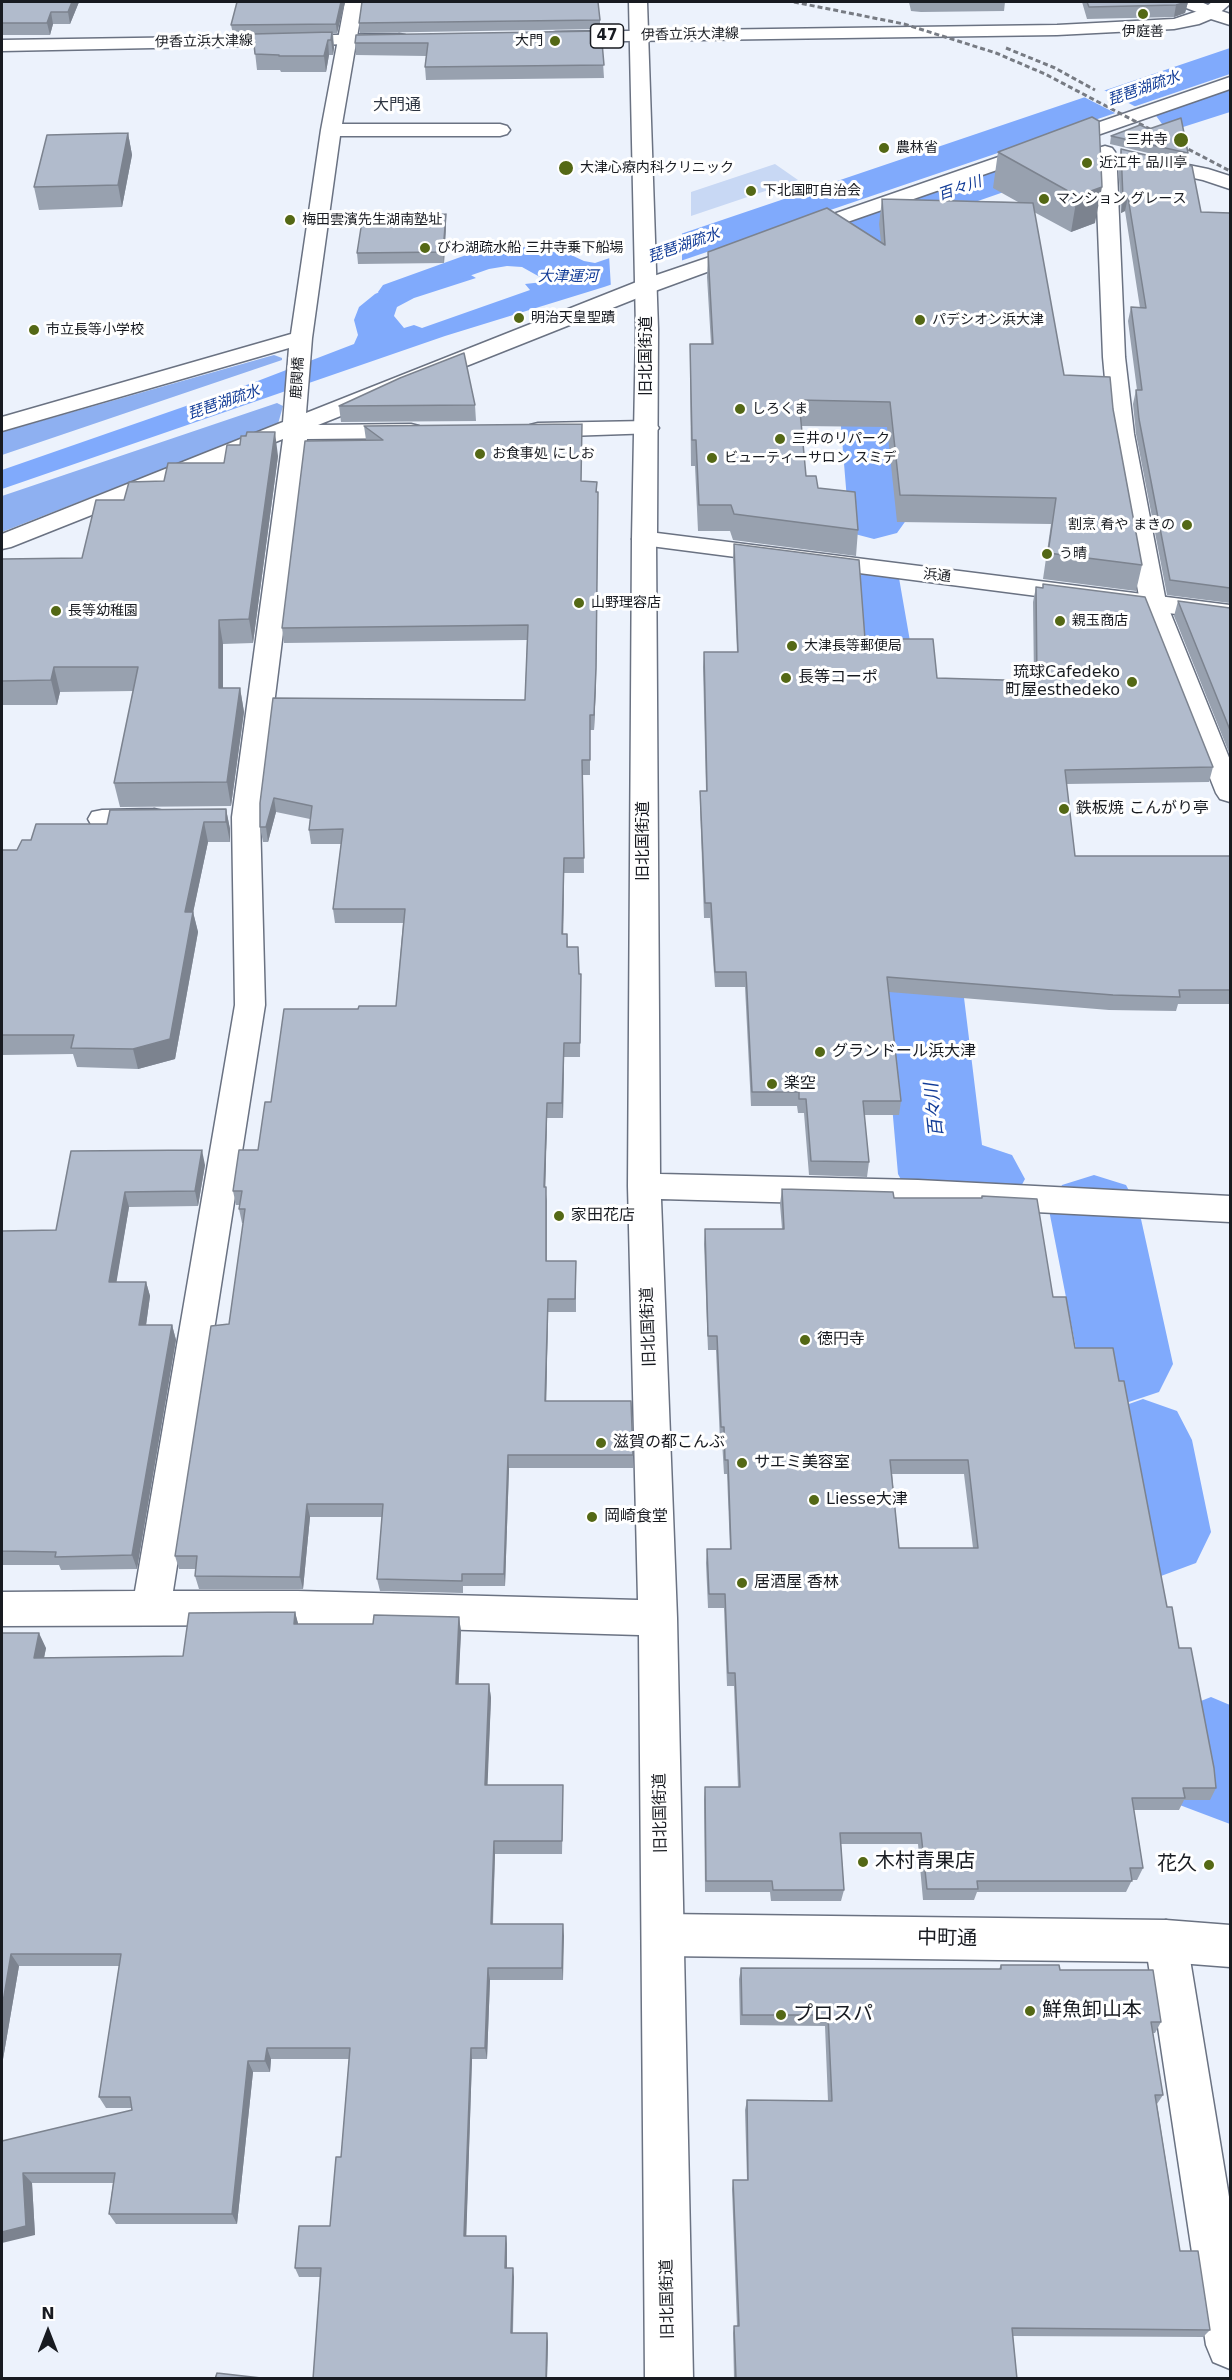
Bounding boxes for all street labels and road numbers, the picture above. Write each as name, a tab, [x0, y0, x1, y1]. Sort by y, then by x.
road number: 47	[590, 24, 624, 48]
street label: 伊香立浜大津線	[641, 26, 739, 44]
street label: 伊香立浜大津線	[155, 33, 253, 51]
street label: 旧北国街道	[637, 316, 657, 396]
street label: 鹿関橋	[288, 356, 308, 400]
street label: 浜通	[922, 566, 952, 586]
street label: 旧北国街道	[634, 801, 654, 881]
street label: 旧北国街道	[638, 1287, 660, 1367]
street label: 旧北国街道	[651, 1773, 671, 1853]
street label: 中町通	[917, 1926, 977, 1952]
street label: 旧北国街道	[658, 2259, 678, 2339]

